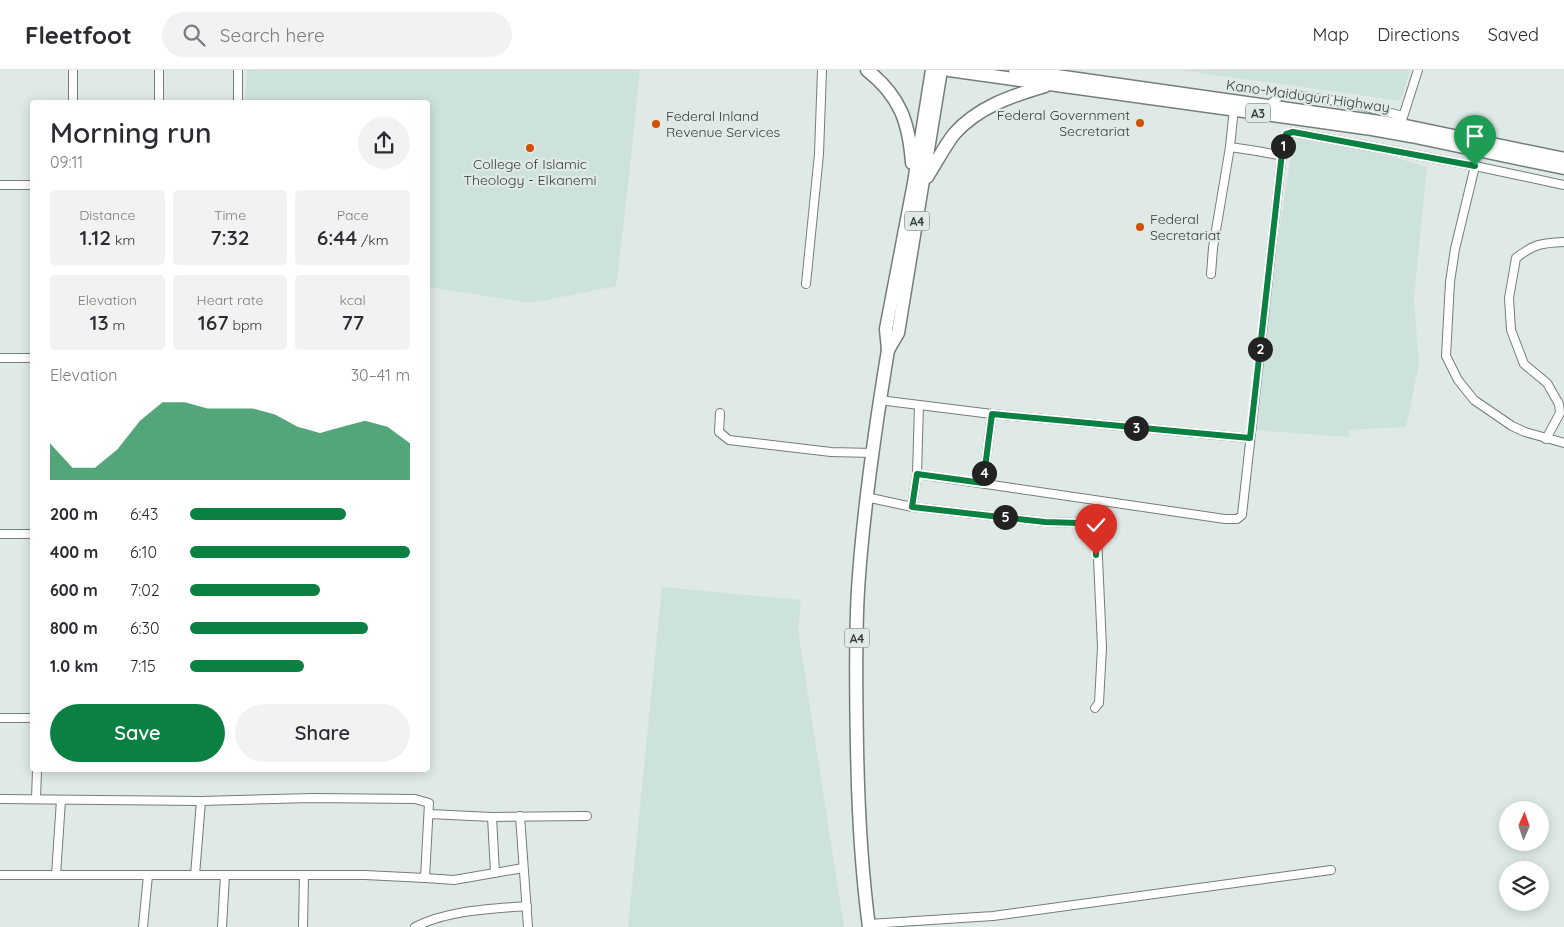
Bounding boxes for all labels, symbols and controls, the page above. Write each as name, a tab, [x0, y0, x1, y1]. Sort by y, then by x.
search box	[162, 12, 512, 57]
text: Fleetfoot	[25, 20, 132, 50]
icon: search	[180, 21, 208, 49]
text: Search here	[220, 23, 325, 47]
text: Map	[1312, 23, 1349, 46]
text: Directions	[1377, 23, 1460, 46]
text: Saved	[1488, 23, 1539, 46]
street label: Kano-Maiduguri Highway	[1225, 76, 1391, 116]
road number: A3	[1246, 104, 1270, 122]
place label: Federal Government Secretariat	[997, 106, 1130, 140]
place label: Federal Inland Revenue Services	[666, 107, 780, 141]
text: Morning run	[50, 115, 211, 150]
pin	[1454, 115, 1496, 166]
button: share	[358, 117, 410, 169]
marker: Federal Government Secretariat	[1134, 117, 1146, 129]
marker: Federal Inland Revenue Services	[650, 118, 662, 130]
icon: arrive	[1461, 122, 1489, 150]
pin: 1	[1270, 134, 1296, 158]
text: 1	[1281, 137, 1286, 155]
marker: College of Islamic Theology - Elkanemi	[524, 142, 536, 154]
text: 09:11	[50, 152, 83, 172]
place label: College of Islamic Theology - Elkanemi	[464, 155, 596, 189]
text: Distance	[79, 206, 135, 224]
text: Time	[214, 206, 246, 224]
text: Pace	[337, 206, 369, 224]
place label: Federal Secretariat	[1150, 210, 1221, 244]
road number: A4	[904, 212, 930, 230]
marker: Federal Secretariat	[1134, 221, 1146, 233]
text: 1.12	[79, 224, 111, 250]
text: 7:32	[210, 224, 250, 250]
text: 6:44	[317, 224, 357, 250]
text: km	[111, 231, 135, 249]
text: /km	[357, 231, 389, 249]
text: Elevation	[78, 291, 137, 309]
text: Heart rate	[197, 291, 263, 309]
text: kcal	[340, 291, 366, 309]
text: 13	[89, 309, 109, 335]
text: 167	[198, 309, 229, 335]
text: 77	[341, 309, 364, 335]
text: m	[109, 316, 125, 334]
text: bpm	[229, 316, 262, 334]
pin: 2	[1248, 336, 1272, 362]
text: 2	[1257, 340, 1264, 358]
text: Elevation	[50, 365, 117, 385]
text: 30–41 m	[351, 365, 410, 385]
pin: 3	[1124, 416, 1148, 440]
text: 3	[1133, 419, 1140, 437]
pin: 4	[972, 460, 996, 486]
text: 4	[980, 464, 989, 482]
text: 200 m	[50, 504, 98, 524]
text: 6:43	[130, 504, 158, 524]
pin: 5	[992, 504, 1018, 530]
pin	[1075, 504, 1117, 555]
text: 5	[1001, 508, 1010, 526]
icon: check	[1082, 511, 1110, 539]
text: 400 m	[50, 542, 98, 562]
text: 6:10	[130, 542, 157, 562]
text: 600 m	[50, 580, 98, 600]
text: 7:02	[130, 580, 160, 600]
text: 800 m	[50, 618, 98, 638]
text: 6:30	[130, 618, 160, 638]
road number: A4	[844, 628, 870, 648]
text: 1.0 km	[50, 656, 98, 676]
text: 7:15	[130, 656, 156, 676]
button: Save	[50, 704, 225, 762]
button: Share	[235, 704, 410, 762]
north arrow	[1499, 801, 1549, 851]
map controls	[1499, 801, 1549, 911]
button: layers	[1499, 861, 1549, 911]

